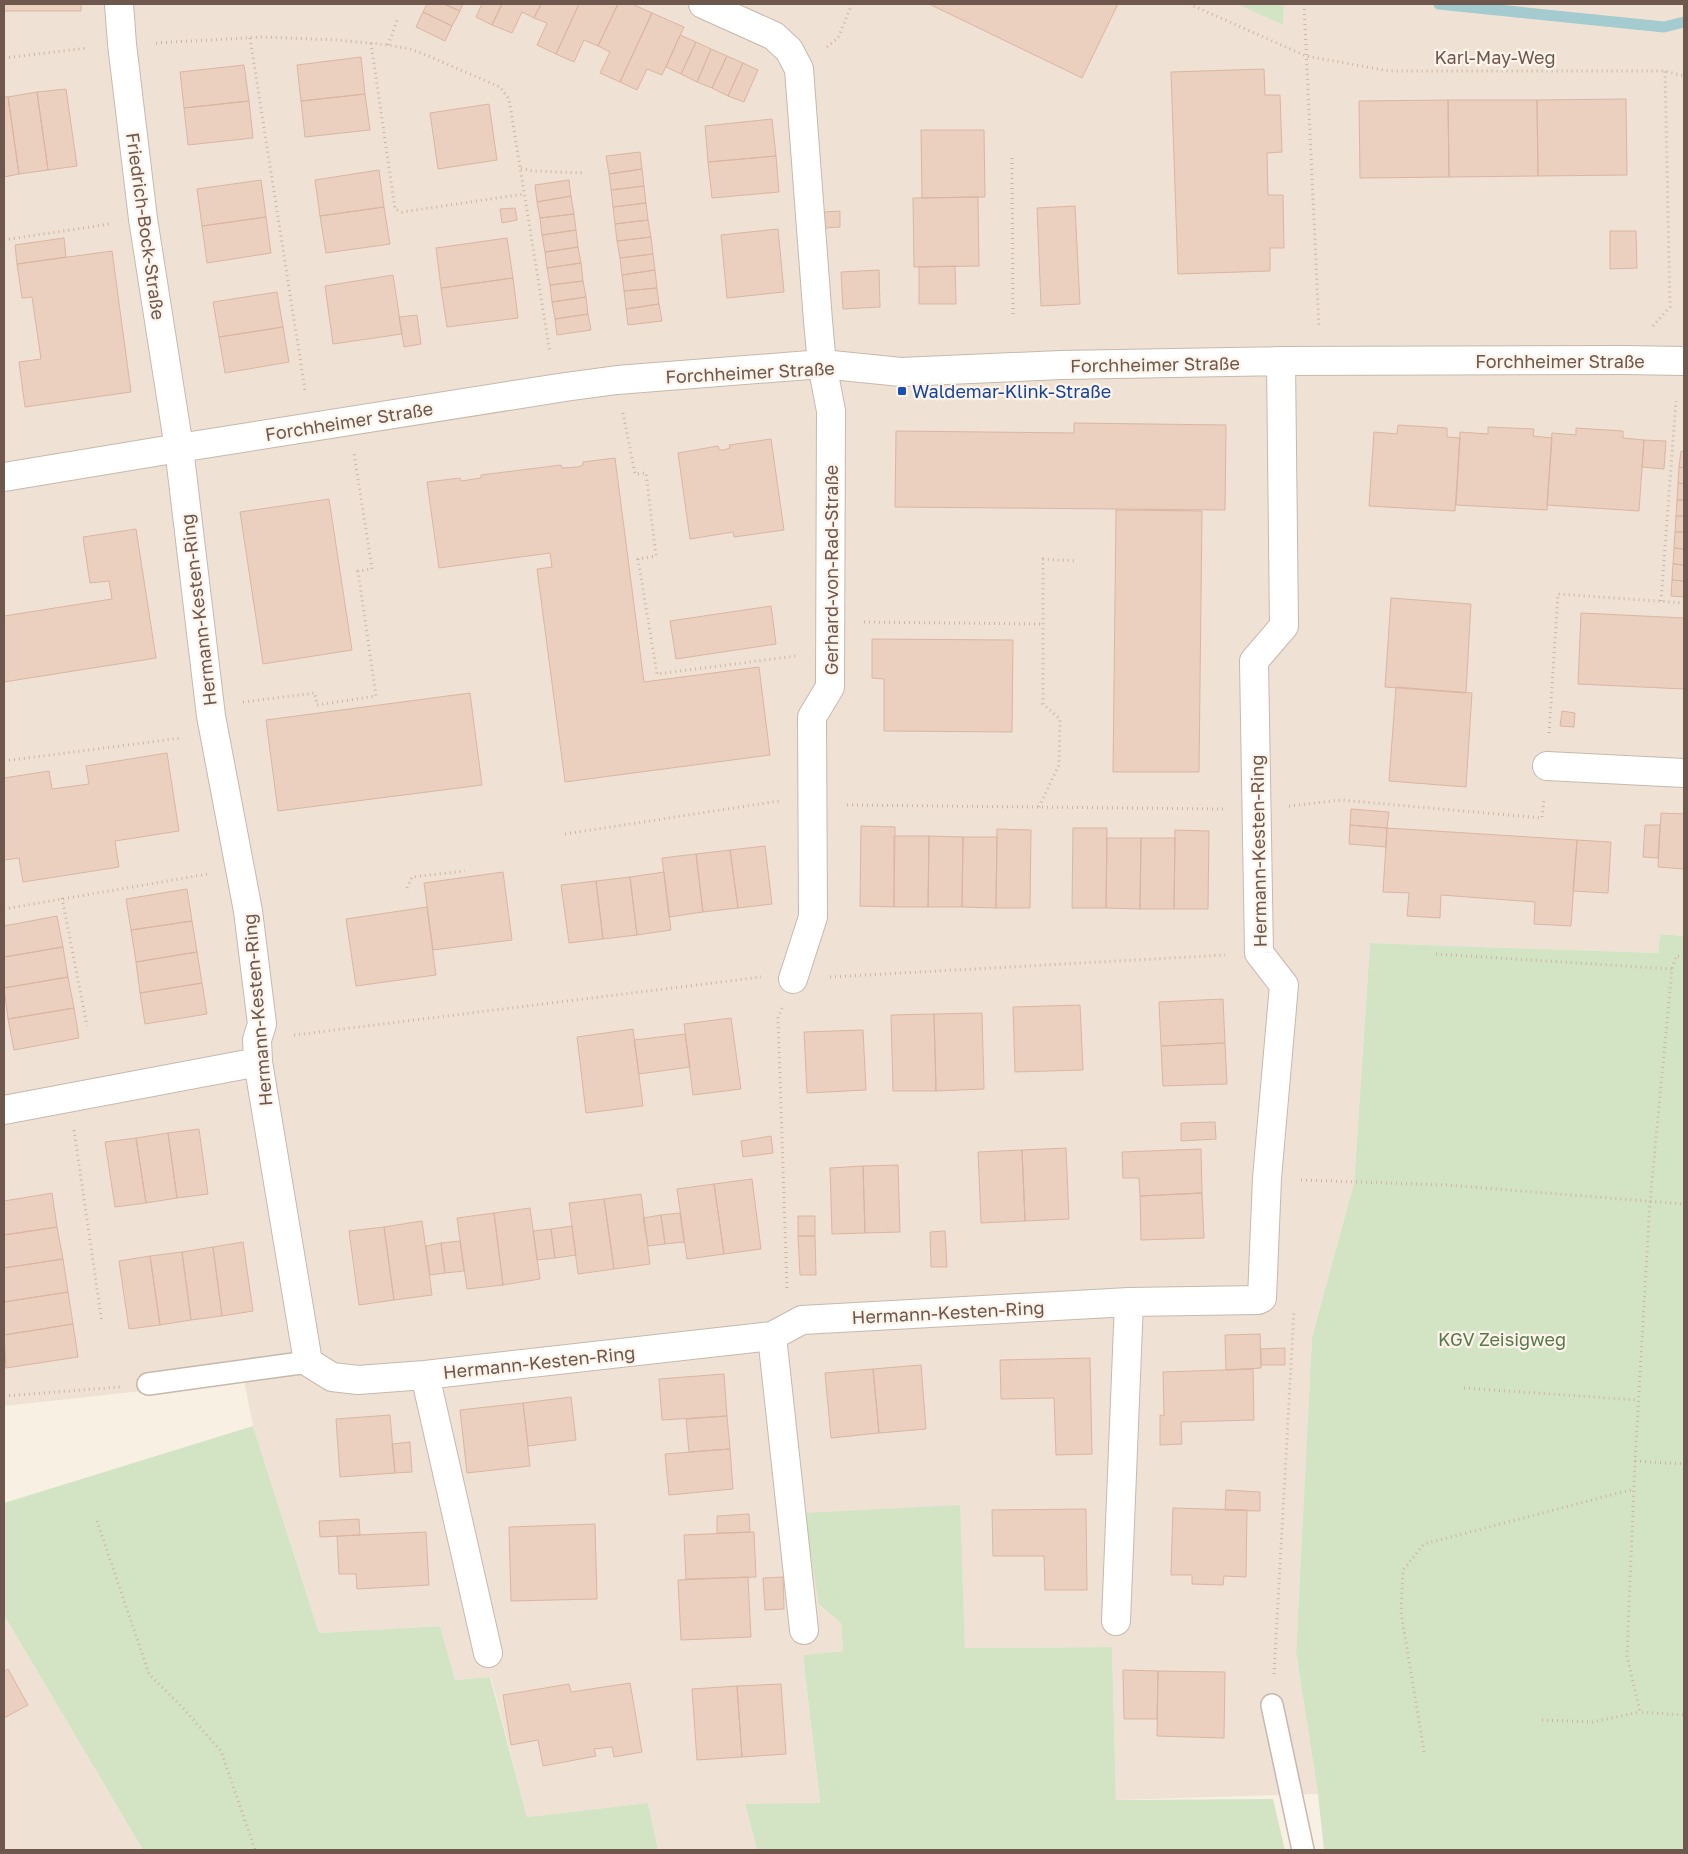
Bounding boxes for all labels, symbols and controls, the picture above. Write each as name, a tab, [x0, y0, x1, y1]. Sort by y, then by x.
street label: Karl-May-Weg	[1434, 46, 1556, 68]
street label: Friedrich-Bock-Straße	[122, 131, 170, 321]
street label: Forchheimer Straße	[1475, 350, 1645, 372]
street label: Forchheimer Straße	[1070, 352, 1240, 376]
street label: Forchheimer Straße	[665, 357, 835, 387]
place label: Waldemar-Klink-Straße	[912, 380, 1111, 402]
marker: Waldemar-Klink-Straße	[896, 385, 908, 397]
street label: Forchheimer Straße	[264, 397, 434, 445]
street label: Gerhard-von-Rad-Straße	[820, 465, 842, 675]
street label: Hermann-Kesten-Ring	[175, 513, 221, 707]
street label: Hermann-Kesten-Ring	[1245, 754, 1271, 948]
street label: Hermann-Kesten-Ring	[238, 913, 276, 1107]
street label: Hermann-Kesten-Ring	[851, 1296, 1045, 1328]
park label: KGV Zeisigweg	[1438, 1328, 1566, 1350]
street label: Hermann-Kesten-Ring	[442, 1341, 636, 1383]

